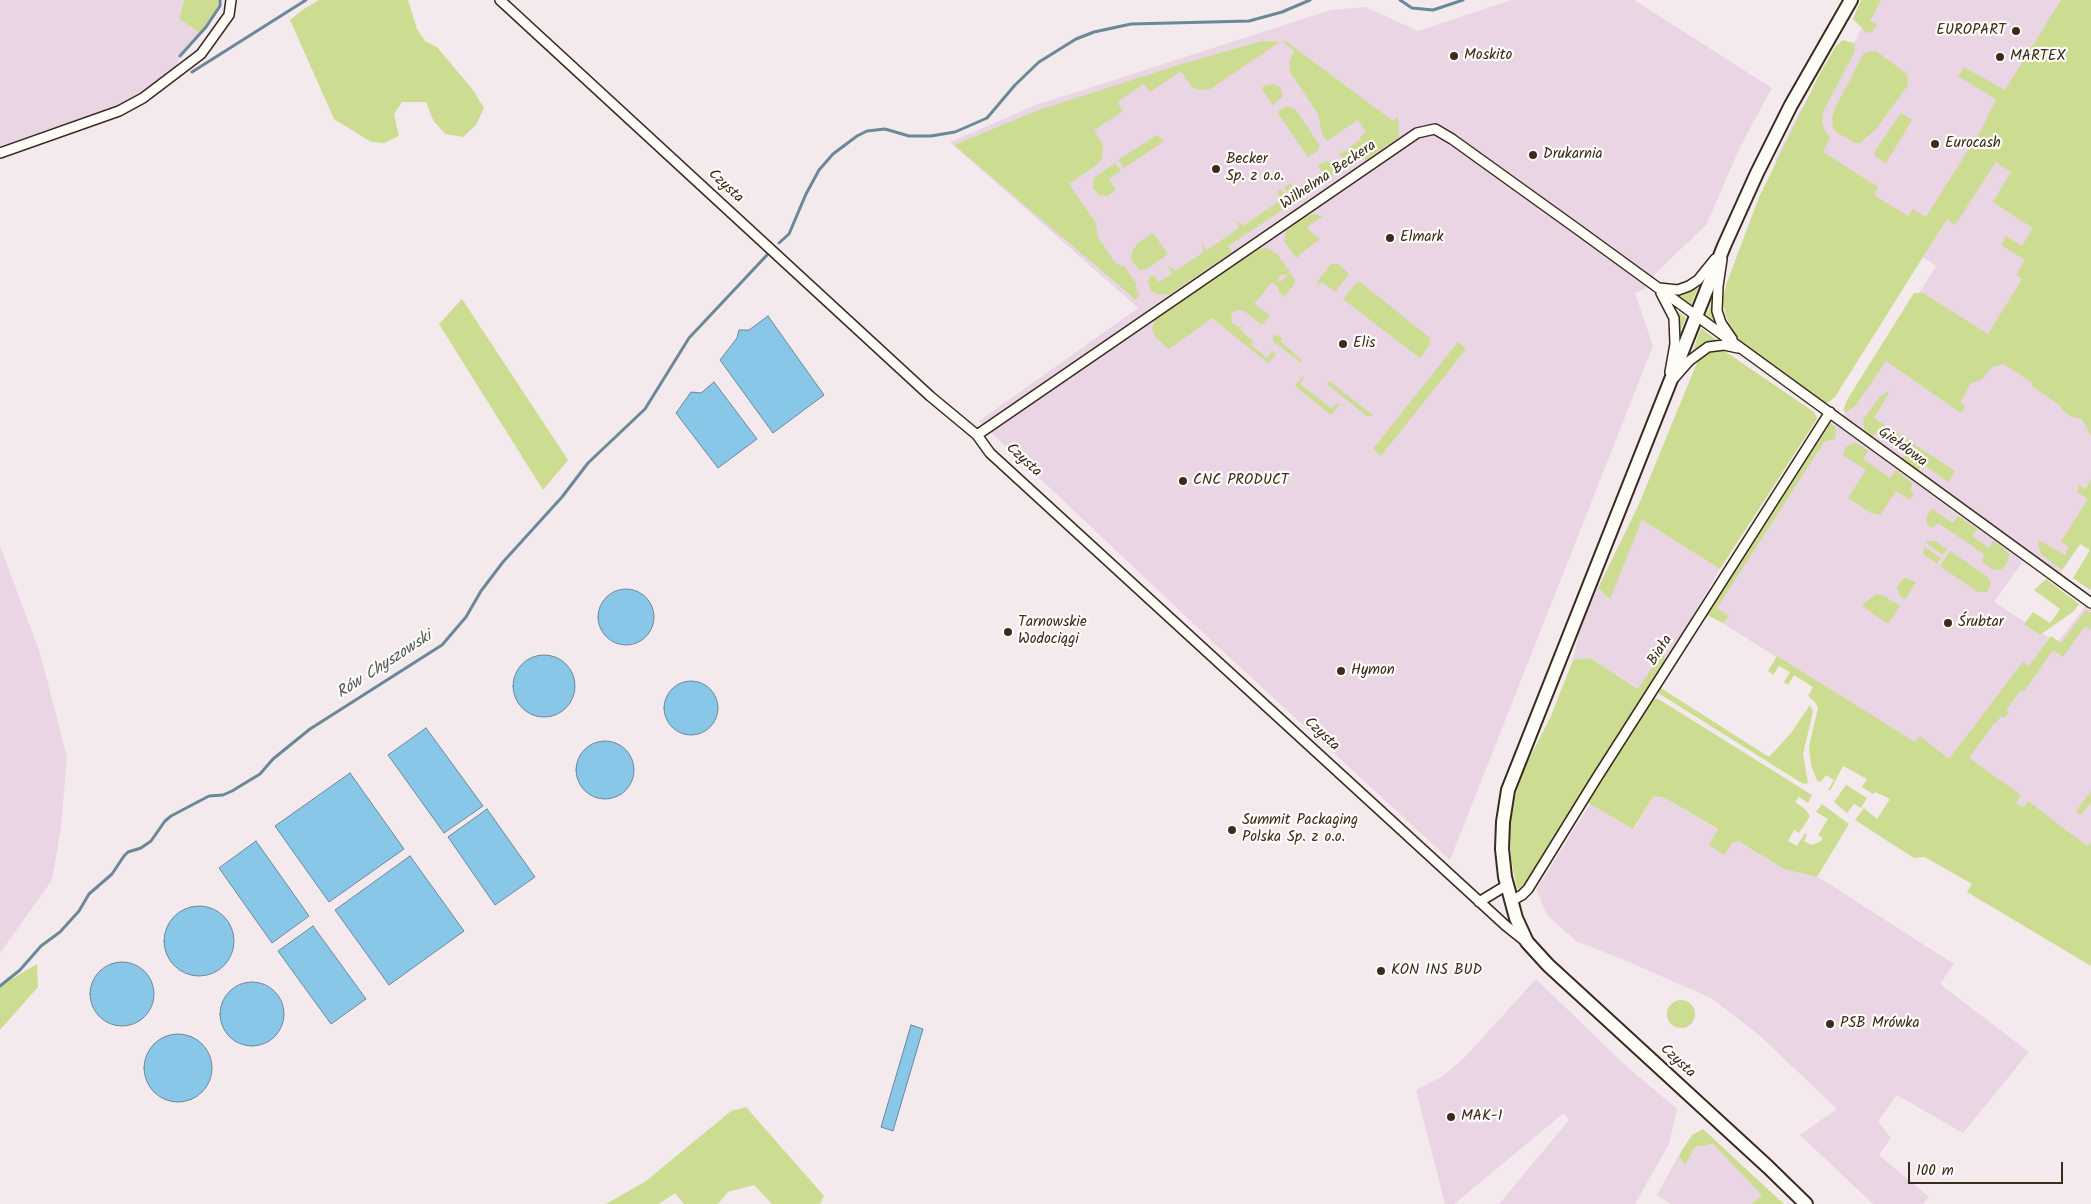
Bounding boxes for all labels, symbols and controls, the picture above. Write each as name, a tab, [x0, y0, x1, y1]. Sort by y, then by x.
place label: EUROPART	[1936, 22, 2006, 40]
marker: EUROPART	[2010, 25, 2022, 37]
place label: Moskito	[1464, 47, 1512, 65]
place label: MARTEX	[2010, 48, 2066, 66]
marker: Moskito	[1448, 50, 1460, 62]
marker: MARTEX	[1994, 51, 2006, 63]
place label: Eurocash	[1945, 135, 2001, 153]
street label: Wilhelma Beckera	[1278, 137, 1380, 215]
marker: Eurocash	[1929, 138, 1941, 150]
place label: Drukarnia	[1543, 146, 1602, 164]
marker: Drukarnia	[1527, 149, 1539, 161]
place label: Becker Sp. z o.o.	[1226, 151, 1284, 186]
marker: Becker Sp. z o.o.	[1210, 163, 1222, 175]
street label: Czysta	[704, 166, 746, 208]
place label: Elmark	[1400, 229, 1443, 247]
marker: Elmark	[1384, 232, 1396, 244]
place label: Elis	[1353, 335, 1375, 353]
marker: Elis	[1337, 338, 1349, 350]
street label: Giełdowa	[1874, 424, 1930, 472]
street label: Czysta	[1001, 440, 1045, 482]
place label: CNC PRODUCT	[1193, 472, 1289, 490]
marker: CNC PRODUCT	[1177, 475, 1189, 487]
place label: Tarnowskie Wodociągi	[1018, 614, 1087, 649]
place label: Śrubtar	[1958, 614, 2004, 632]
marker: Śrubtar	[1942, 617, 1954, 629]
marker: Tarnowskie Wodociągi	[1002, 626, 1014, 638]
water label: Rów Chyszowski	[334, 628, 436, 704]
street label: Biała	[1645, 632, 1677, 670]
place label: Hymon	[1351, 662, 1395, 680]
marker: Hymon	[1335, 665, 1347, 677]
street label: Czysta	[1300, 714, 1342, 756]
place label: Summit Packaging Polska Sp. z o.o.	[1242, 812, 1358, 847]
marker: Summit Packaging Polska Sp. z o.o.	[1226, 824, 1238, 836]
place label: KON INS BUD	[1391, 962, 1482, 980]
marker: KON INS BUD	[1375, 965, 1387, 977]
place label: PSB Mrówka	[1840, 1015, 1919, 1033]
marker: PSB Mrówka	[1824, 1018, 1836, 1030]
street label: Czysta	[1656, 1041, 1698, 1083]
place label: MAK-1	[1461, 1108, 1502, 1126]
marker: MAK-1	[1445, 1111, 1457, 1123]
scale bar	[1911, 1152, 2066, 1184]
text: 100 m	[1916, 1159, 1954, 1183]

